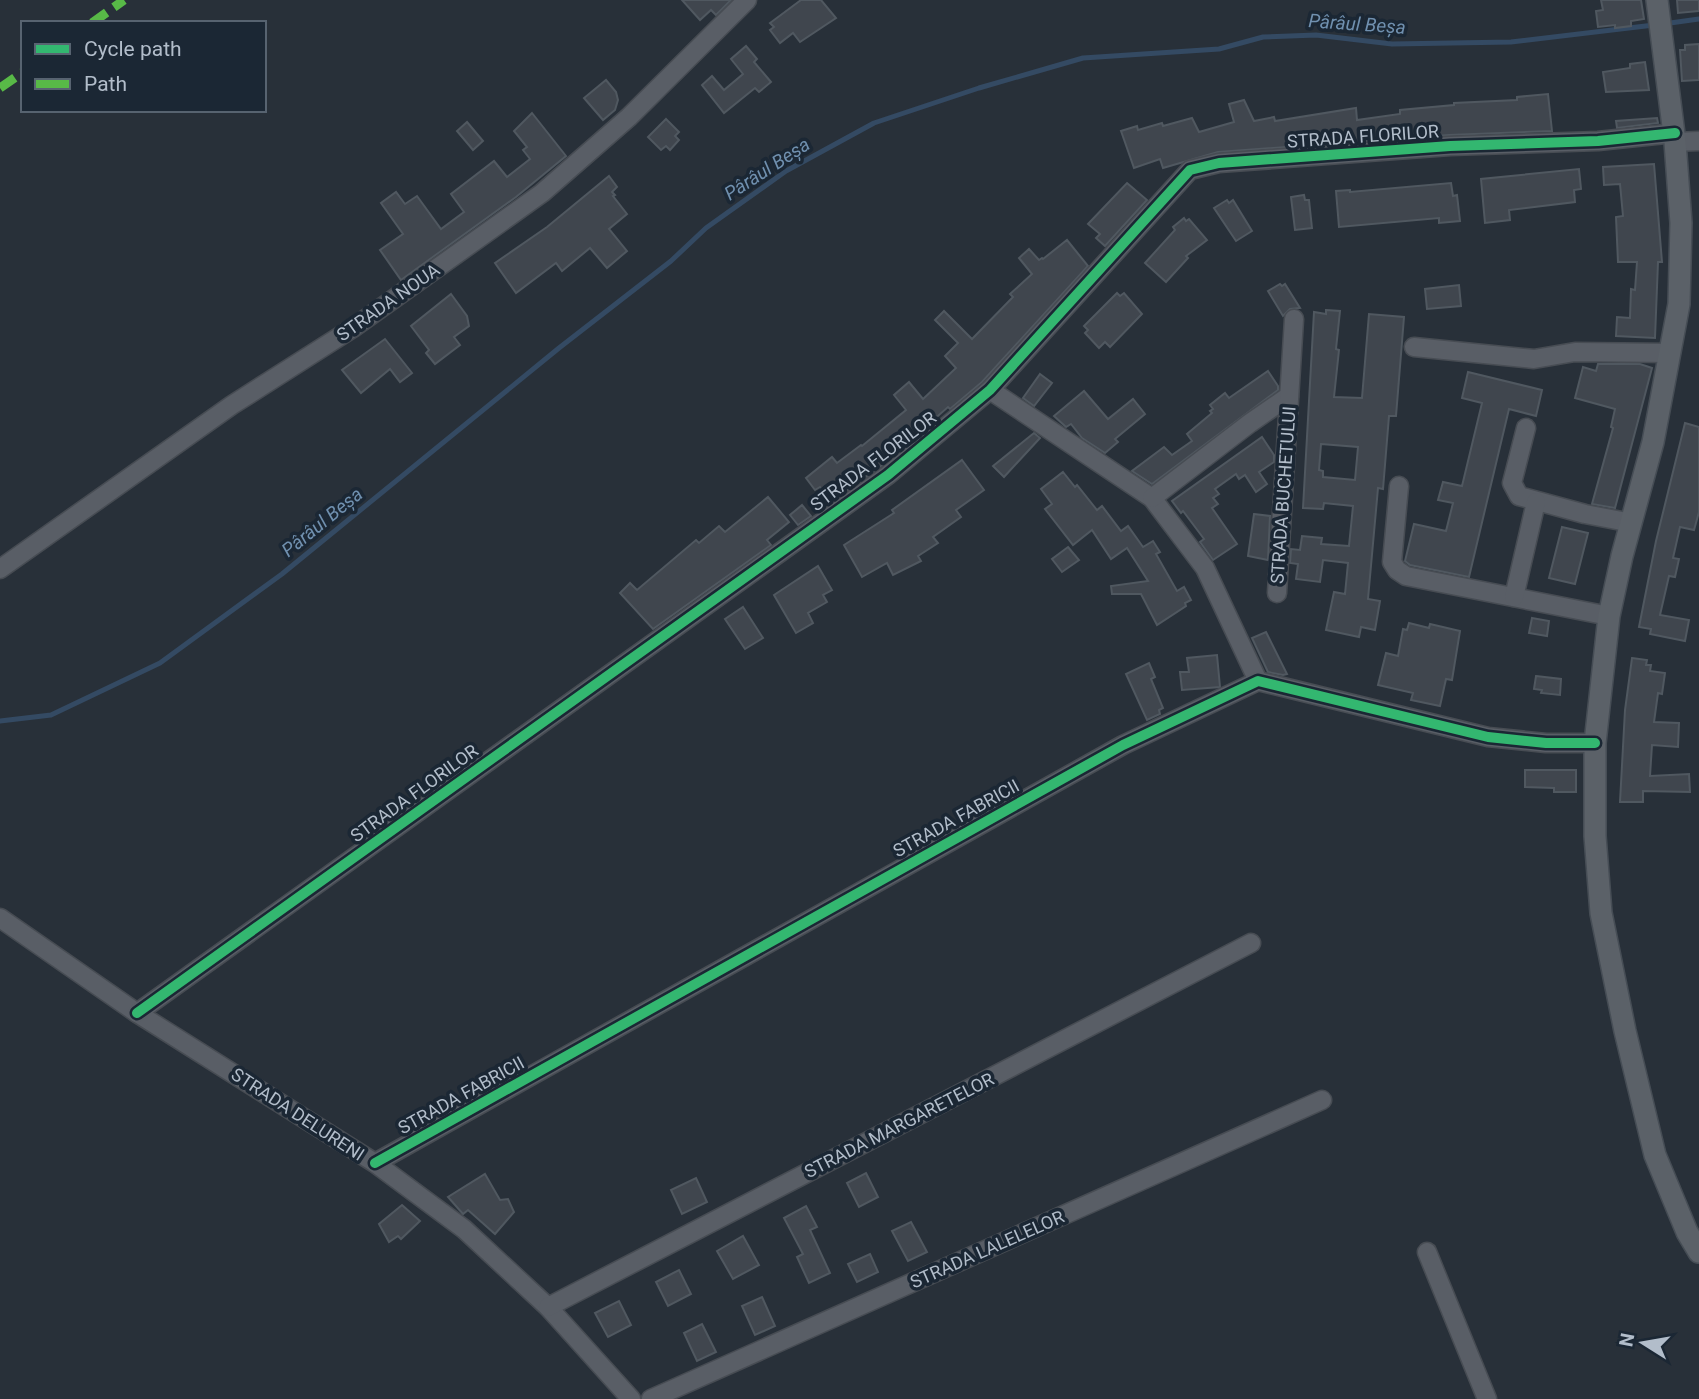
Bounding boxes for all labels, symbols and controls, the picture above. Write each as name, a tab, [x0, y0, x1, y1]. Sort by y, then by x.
water label: Pârâul Beșa	[1308, 9, 1406, 39]
legend	[21, 21, 266, 112]
text: Cycle path	[84, 37, 182, 61]
text: Path	[84, 72, 127, 96]
street label: STRADA FLORILOR	[1286, 120, 1440, 152]
water label: Pârâul Beșa	[720, 133, 814, 205]
street label: STRADA NOUA	[333, 259, 444, 345]
street label: STRADA BUCHETULUI	[1266, 405, 1300, 585]
street label: STRADA FLORILOR	[806, 407, 940, 515]
water label: Pârâul Beșa	[277, 482, 367, 562]
street label: STRADA FLORILOR	[346, 740, 482, 846]
street label: STRADA FABRICII	[889, 775, 1023, 861]
street label: STRADA FABRICII	[394, 1052, 528, 1138]
street label: STRADA DELURENI	[228, 1063, 368, 1165]
street label: STRADA MARGARETELOR	[801, 1068, 997, 1182]
street label: STRADA LALELELOR	[907, 1206, 1067, 1292]
north arrow	[1608, 1308, 1678, 1378]
text: N	[1614, 1331, 1639, 1349]

